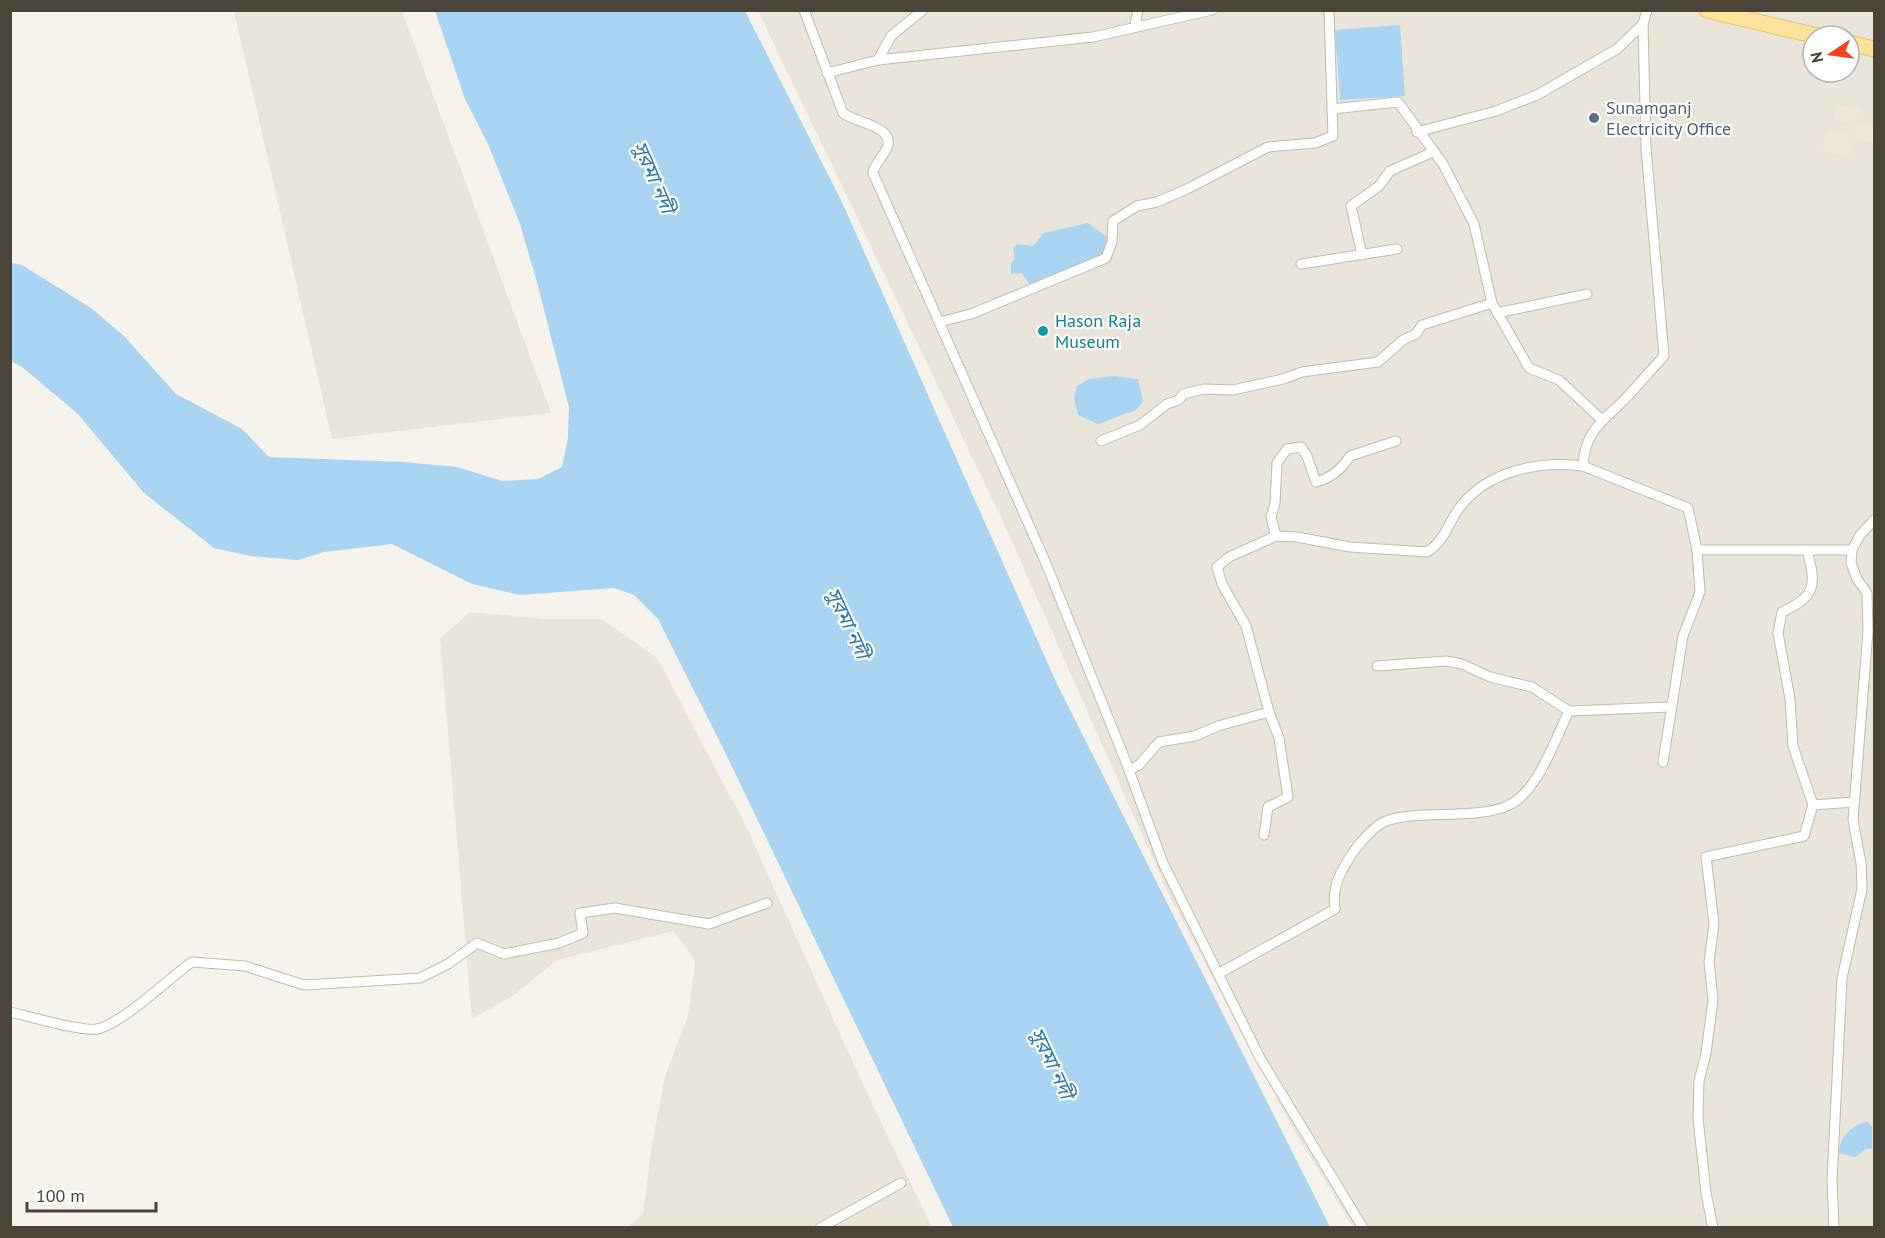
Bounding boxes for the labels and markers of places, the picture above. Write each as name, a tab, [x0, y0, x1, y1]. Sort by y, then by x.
place label: Sunamganj Electricity Office	[1606, 96, 1731, 140]
marker: Sunamganj Electricity Office	[1587, 111, 1601, 125]
place label: Hason Raja Museum	[1055, 309, 1141, 353]
marker: Hason Raja Museum	[1036, 324, 1050, 338]

